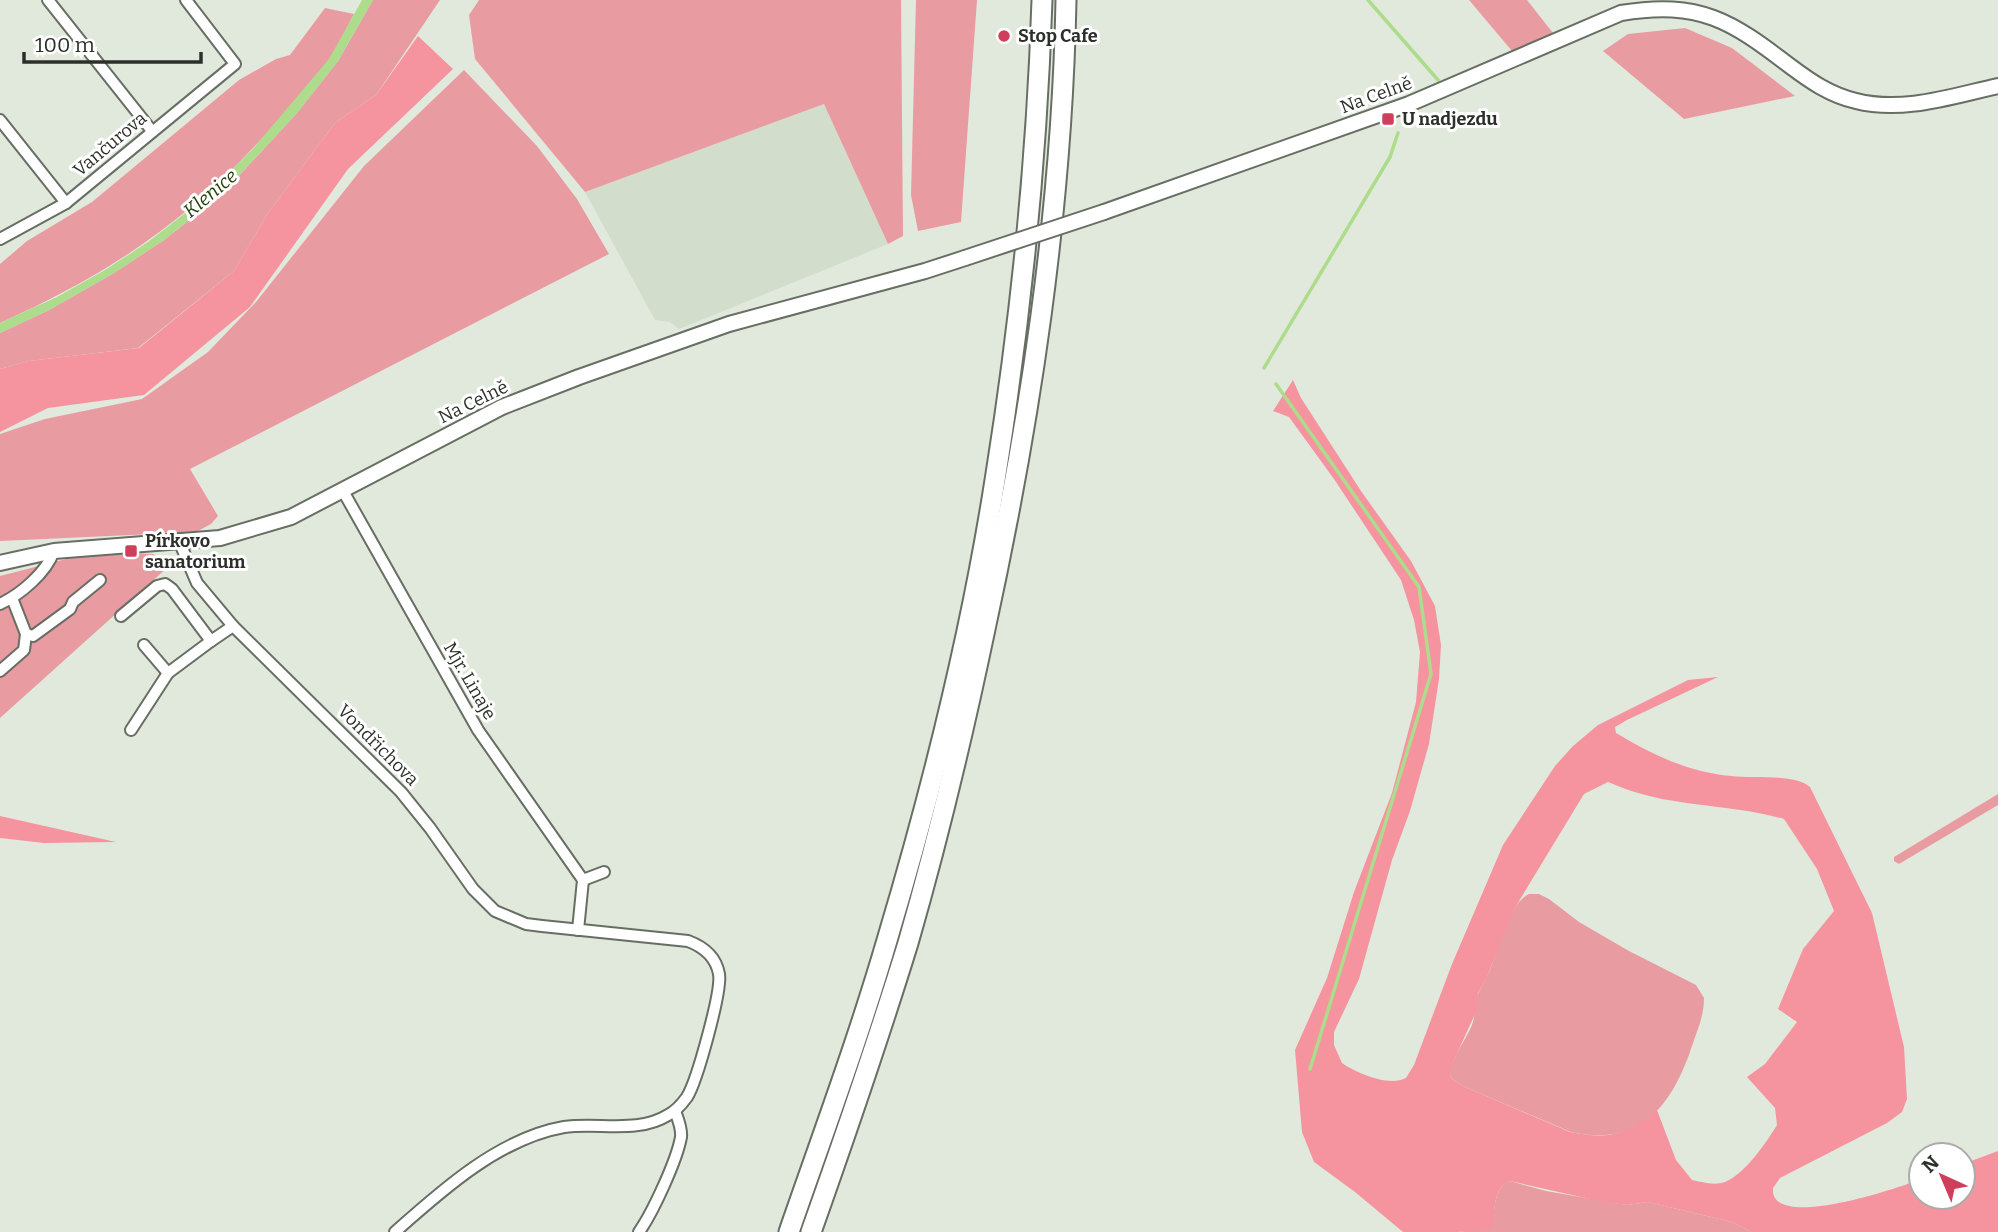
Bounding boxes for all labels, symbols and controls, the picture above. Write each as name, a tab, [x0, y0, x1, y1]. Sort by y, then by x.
scale bar	[24, 21, 201, 65]
place label: Stop Cafe	[1018, 25, 1098, 47]
marker: Stop Cafe	[996, 28, 1012, 44]
text: 100 m	[35, 32, 95, 58]
street label: Na Celně	[1337, 72, 1415, 118]
street label: Vančurova	[69, 107, 151, 181]
place label: U nadjezdu	[1402, 108, 1498, 130]
marker: U nadjezdu	[1380, 111, 1396, 127]
water label: Klenice	[179, 164, 242, 222]
street label: Na Celně	[435, 376, 511, 428]
place label: Pírkovo sanatorium	[145, 530, 245, 573]
marker: Pírkovo sanatorium	[123, 543, 139, 559]
street label: Mjr. Linaje	[439, 638, 501, 724]
street label: Vondřichova	[333, 700, 423, 790]
north arrow	[1907, 1141, 1977, 1211]
text: N	[1917, 1151, 1944, 1177]

